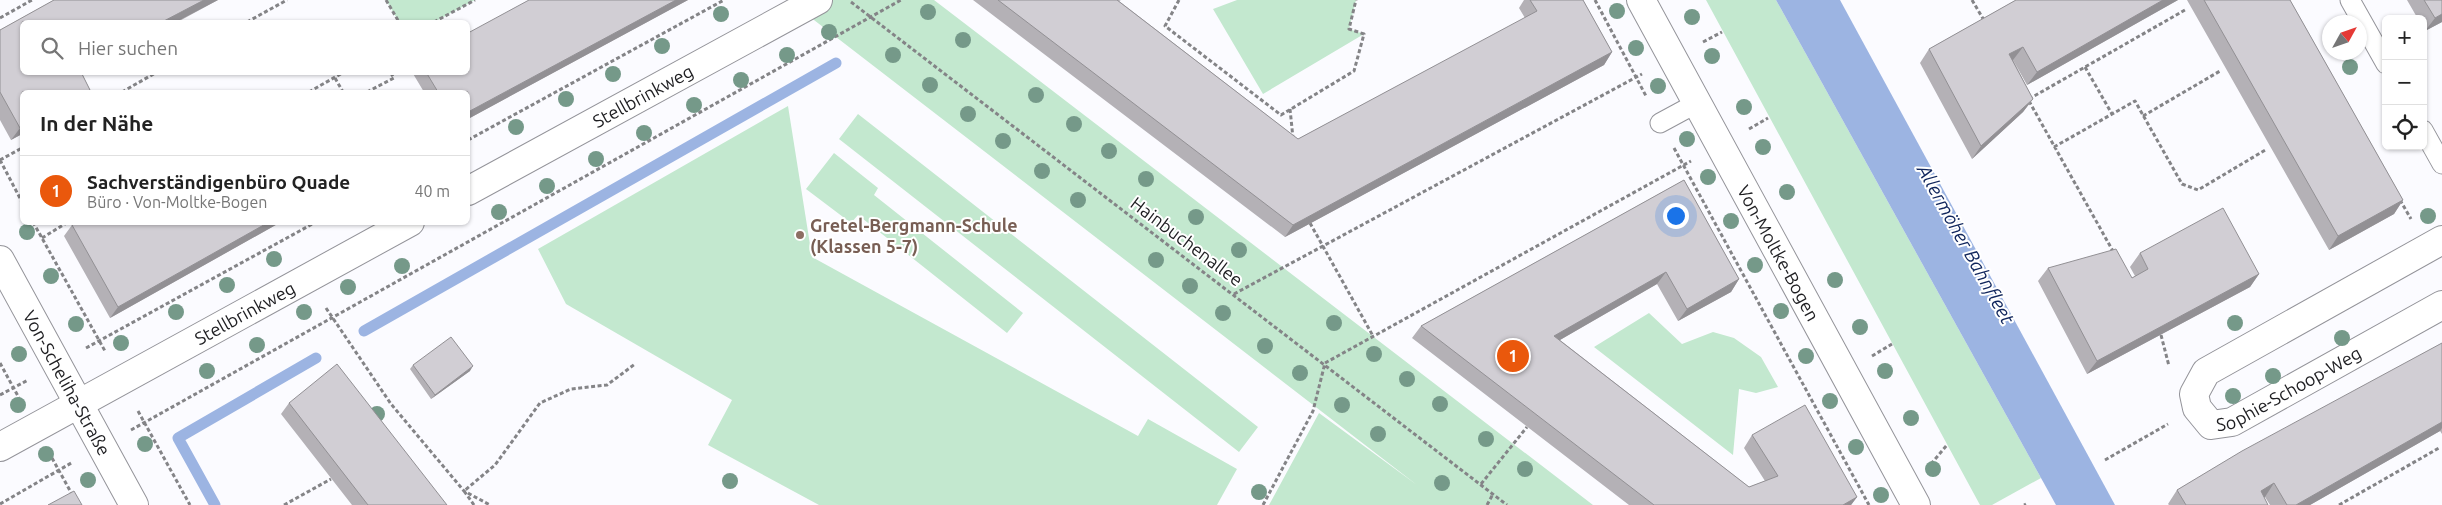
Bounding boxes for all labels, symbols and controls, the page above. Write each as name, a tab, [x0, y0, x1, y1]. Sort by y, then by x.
north arrow	[2322, 15, 2367, 60]
map controls	[2382, 15, 2427, 150]
button: +	[2382, 15, 2427, 60]
search box	[20, 20, 470, 75]
icon: search	[38, 34, 66, 62]
text: Hier suchen	[78, 37, 178, 59]
street label: Stellbrinkweg	[589, 60, 696, 131]
button: −	[2382, 60, 2427, 105]
button: locate	[2382, 105, 2427, 150]
text: In der Nähe	[40, 111, 153, 135]
water label: Allermöher Bahnfleet	[1913, 160, 2019, 328]
text: Sachverständigenbüro Quade	[87, 171, 350, 193]
text: 1	[51, 182, 61, 200]
text: 40 m	[414, 182, 450, 200]
street label: Von-Moltke-Bogen	[1734, 182, 1824, 324]
street label: Hainbuchenallee	[1127, 192, 1247, 290]
text: Büro · Von-Moltke-Bogen	[87, 193, 267, 211]
your location	[1663, 203, 1689, 229]
place label: Gretel-Bergmann-Schule (Klassen 5-7)	[810, 215, 1018, 257]
marker: Gretel-Bergmann-Schule (Klassen 5-7)	[794, 229, 806, 241]
street label: Stellbrinkweg	[191, 277, 298, 348]
street label: Von-Scheliha-Straße	[20, 307, 115, 459]
pin: 1	[1497, 337, 1529, 375]
street label: Sophie-Schoop-Weg	[2215, 342, 2364, 434]

